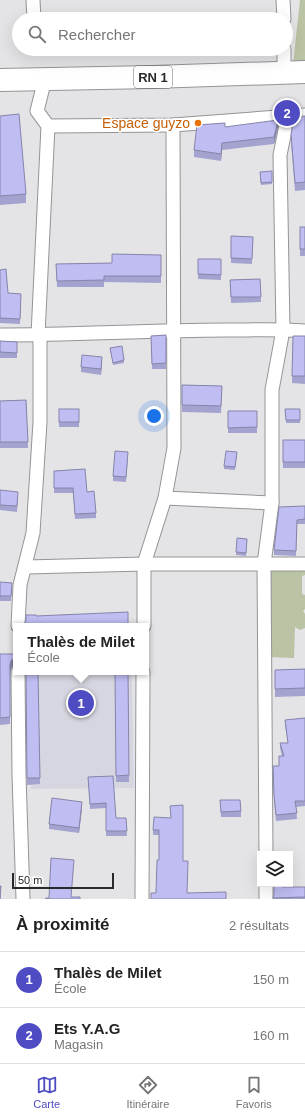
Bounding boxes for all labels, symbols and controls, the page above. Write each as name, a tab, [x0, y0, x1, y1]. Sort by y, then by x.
search box	[12, 12, 293, 56]
icon: search	[26, 23, 48, 45]
text: Rechercher	[58, 26, 136, 43]
road number: RN 1	[134, 66, 172, 88]
pin: 2	[274, 98, 300, 128]
place label: Espace guyzo	[102, 115, 190, 131]
marker: Espace guyzo	[193, 118, 203, 128]
your location	[144, 406, 164, 426]
popup	[13, 623, 149, 675]
text: Thalès de Milet	[27, 633, 135, 650]
text: École	[27, 650, 60, 665]
pin: 1	[68, 688, 94, 718]
map controls	[257, 851, 293, 887]
button: layers	[257, 851, 293, 887]
scale bar	[12, 871, 114, 890]
text: 50 m	[18, 874, 42, 886]
text: À proximité	[16, 915, 110, 934]
text: 2 résultats	[229, 918, 289, 933]
text: Thalès de Milet	[54, 964, 162, 981]
text: 1	[25, 972, 33, 987]
text: 150 m	[253, 972, 289, 987]
text: École	[54, 981, 87, 996]
text: Ets Y.A.G	[54, 1020, 120, 1037]
text: 2	[25, 1028, 33, 1043]
text: 160 m	[253, 1028, 289, 1043]
text: Magasin	[54, 1037, 103, 1052]
tab: Carte	[33, 1074, 60, 1110]
tab: Itinéraire	[127, 1074, 169, 1110]
tab: Favoris	[236, 1074, 272, 1110]

